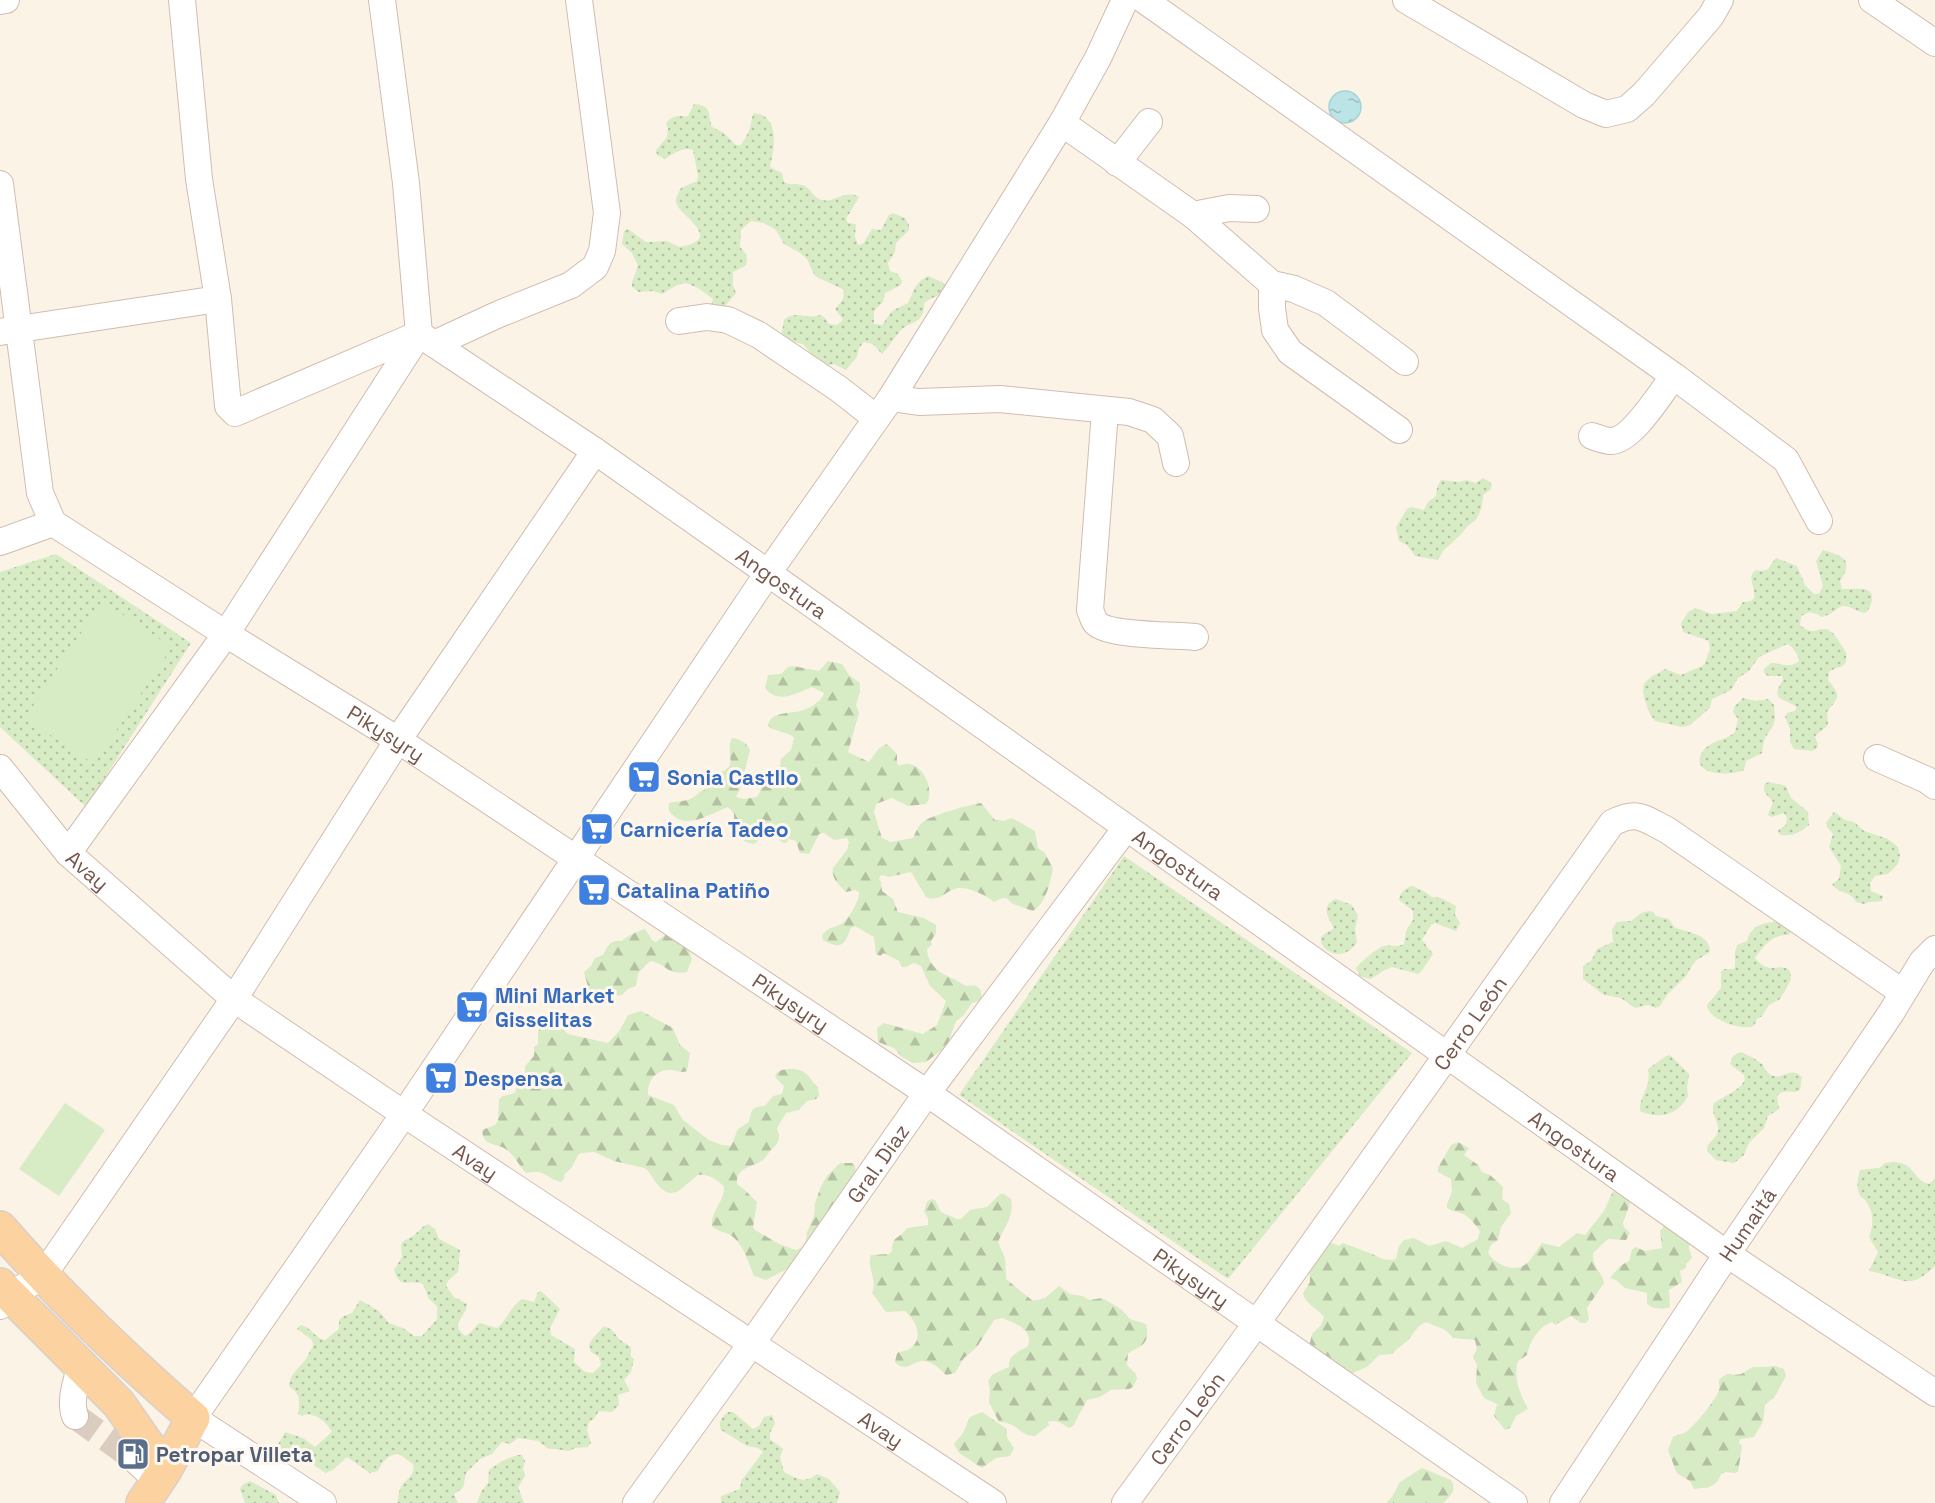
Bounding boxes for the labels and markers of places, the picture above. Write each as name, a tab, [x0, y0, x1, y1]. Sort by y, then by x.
supermarket icon: Sonia Castllo	[626, 759, 662, 795]
place label: Sonia Castllo	[667, 764, 799, 791]
supermarket icon: Carnicería Tadeo	[579, 811, 615, 847]
place label: Carnicería Tadeo	[620, 816, 789, 843]
supermarket icon: Catalina Patiño	[576, 872, 612, 908]
place label: Catalina Patiño	[617, 877, 770, 904]
place label: Mini Market Gisselitas	[495, 982, 615, 1033]
supermarket icon: Mini Market Gisselitas	[454, 989, 490, 1025]
supermarket icon: Despensa	[423, 1060, 459, 1096]
place label: Despensa	[464, 1065, 563, 1092]
fuel station icon: Petropar Villeta	[115, 1436, 151, 1472]
place label: Petropar Villeta	[156, 1441, 313, 1468]

